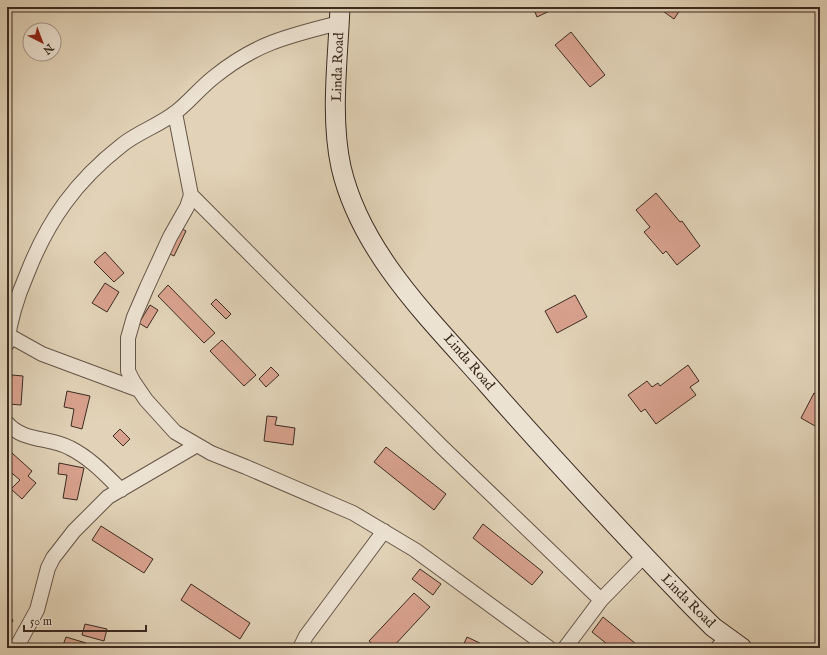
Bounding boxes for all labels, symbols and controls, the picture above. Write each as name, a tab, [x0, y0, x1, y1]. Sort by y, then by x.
north arrow	[22, 22, 62, 62]
street label: Linda Road	[328, 31, 348, 102]
text: N	[39, 40, 57, 57]
street label: Linda Road	[439, 330, 499, 394]
street label: Linda Road	[657, 570, 719, 632]
scale bar	[24, 607, 146, 633]
text: 50 m	[30, 614, 52, 629]

